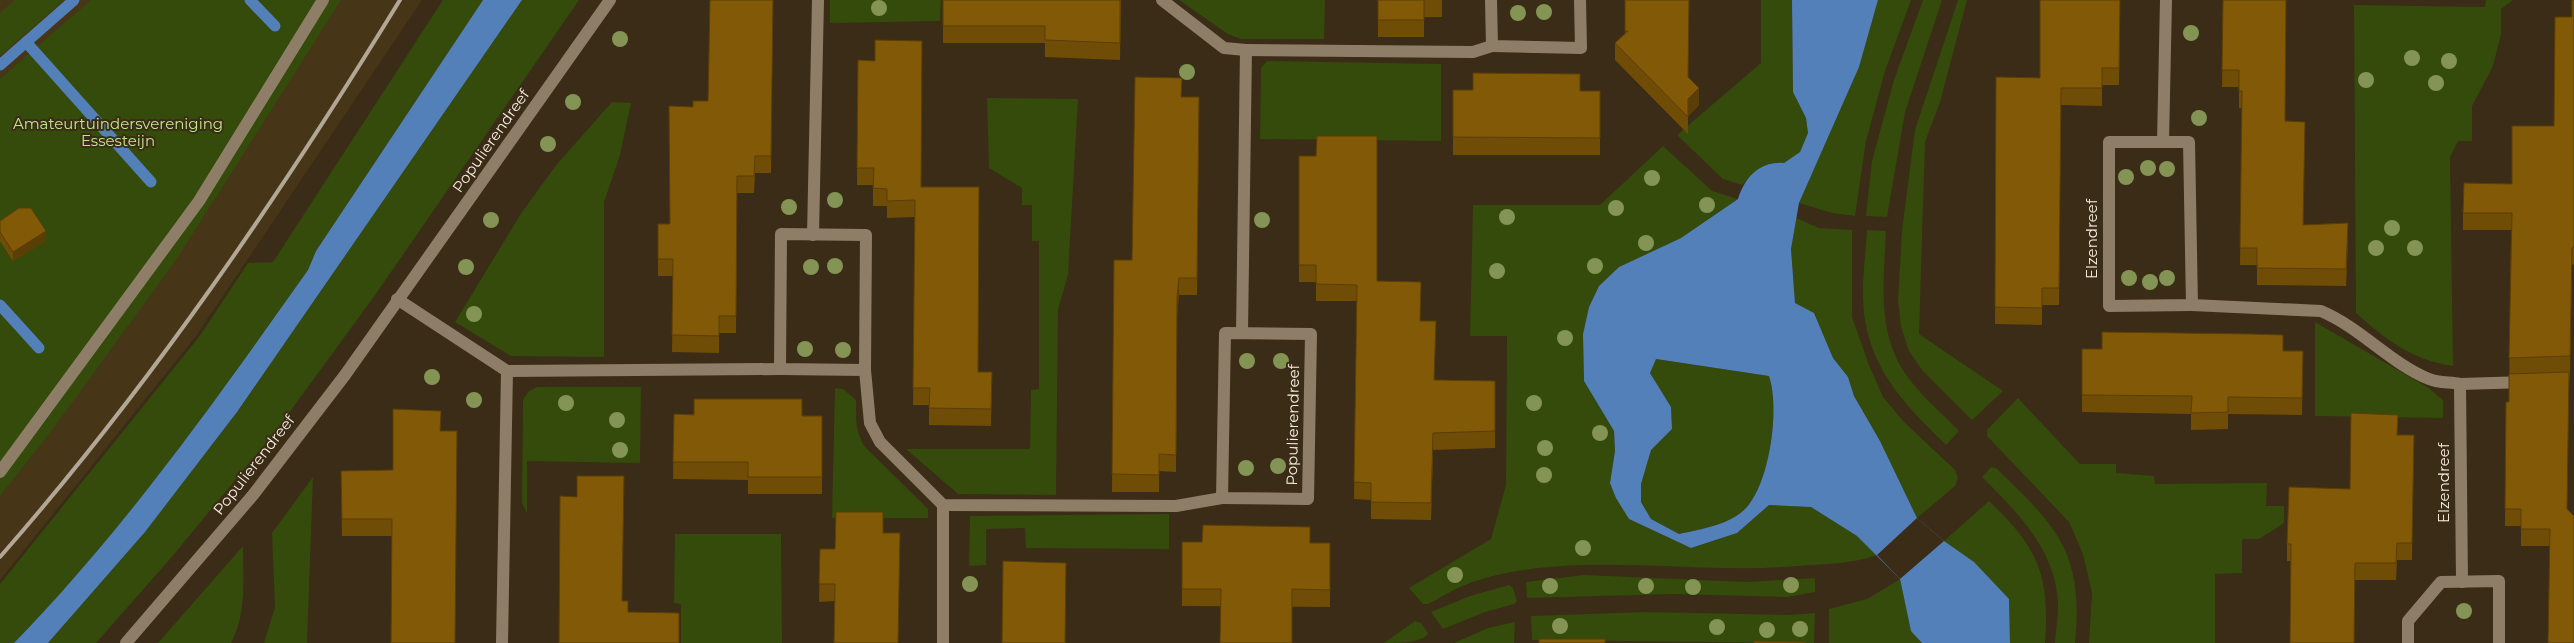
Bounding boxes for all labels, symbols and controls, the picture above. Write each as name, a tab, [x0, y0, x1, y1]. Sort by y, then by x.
street label: Populierendreef	[448, 85, 534, 196]
park label: Amateurtuindersvereniging Essesteijn	[13, 114, 223, 150]
street label: Elzendreef	[2082, 198, 2101, 279]
street label: Populierendreef	[1282, 363, 1303, 486]
street label: Populierendreef	[209, 410, 299, 518]
street label: Elzendreef	[2434, 442, 2453, 523]

